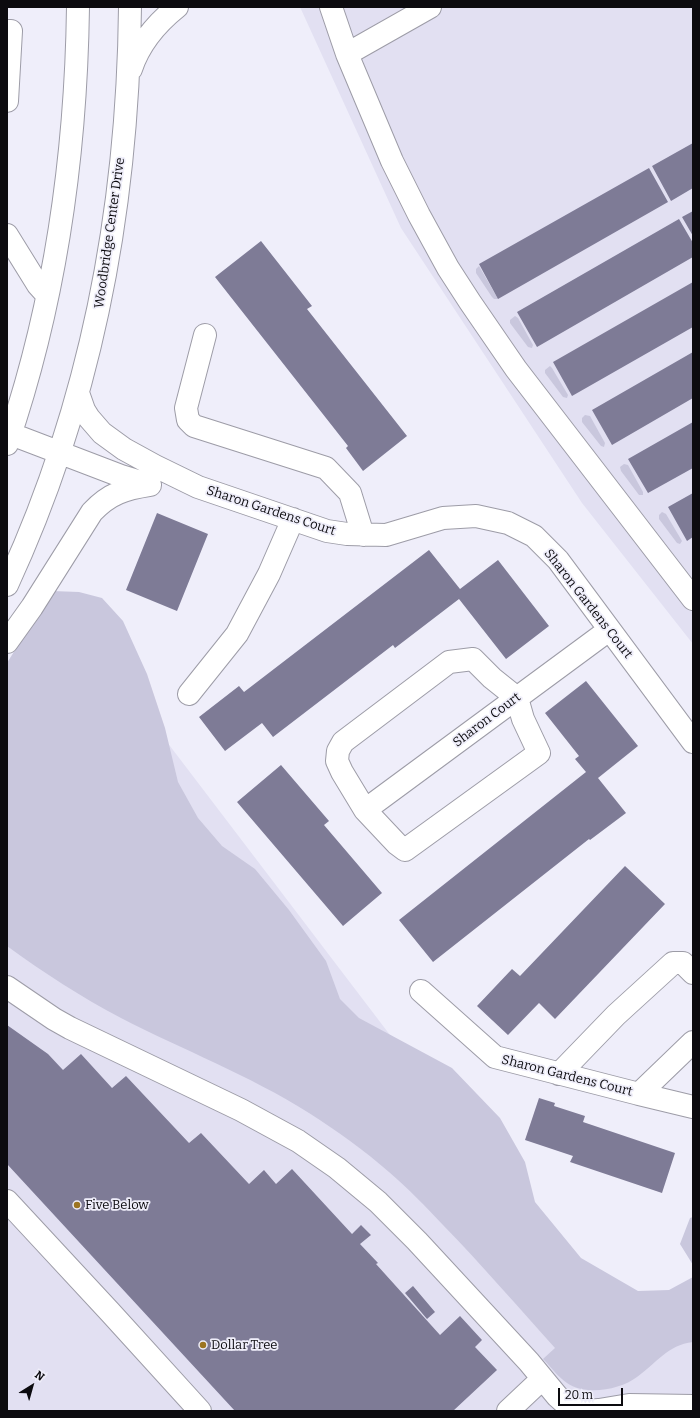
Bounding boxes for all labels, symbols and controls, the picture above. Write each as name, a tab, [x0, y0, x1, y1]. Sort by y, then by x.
street label: Woodbridge Center Drive	[92, 157, 128, 309]
street label: Sharon Gardens Court	[205, 483, 337, 539]
street label: Sharon Gardens Court	[540, 546, 636, 662]
street label: Sharon Court	[450, 689, 524, 751]
street label: Sharon Gardens Court	[500, 1052, 634, 1100]
place label: Five Below	[85, 1197, 149, 1213]
marker: Five Below	[72, 1200, 82, 1210]
place label: Dollar Tree	[211, 1337, 277, 1353]
marker: Dollar Tree	[198, 1340, 208, 1350]
north arrow	[12, 1366, 52, 1406]
text: N	[32, 1368, 47, 1384]
scale bar	[560, 1380, 625, 1406]
text: 20 m	[565, 1388, 593, 1402]

